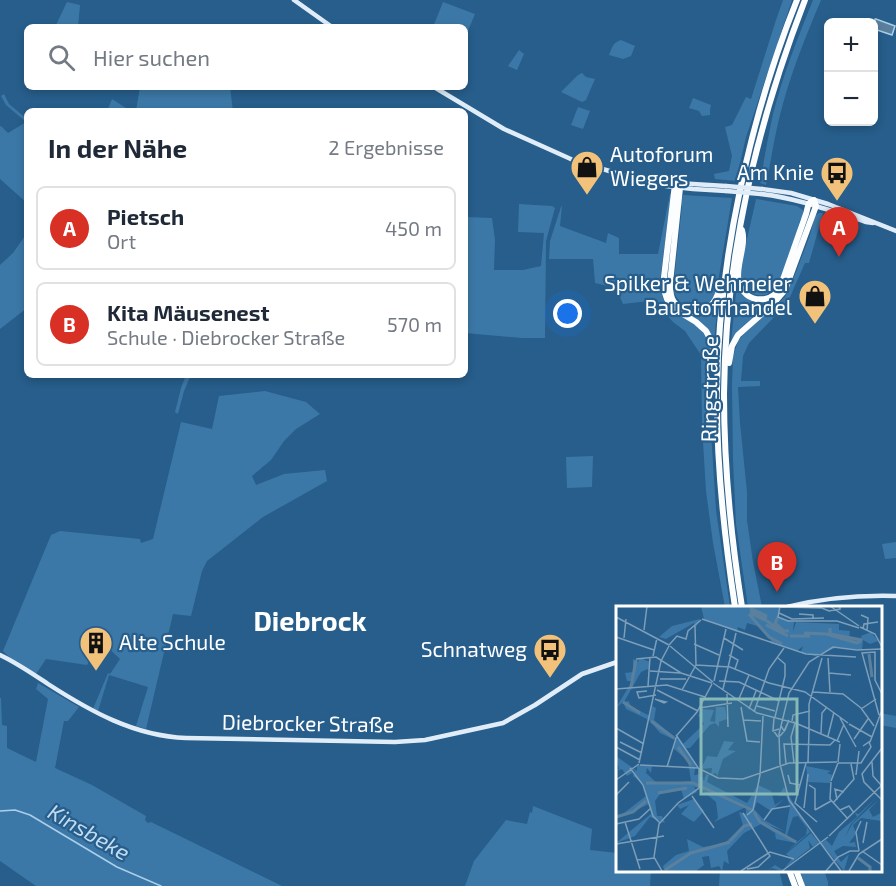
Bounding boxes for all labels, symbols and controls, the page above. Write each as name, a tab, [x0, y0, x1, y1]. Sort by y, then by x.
map controls	[824, 18, 878, 126]
button: +	[824, 18, 878, 72]
search box	[24, 24, 468, 90]
icon: search	[45, 41, 78, 74]
text: Hier suchen	[93, 44, 210, 70]
button: −	[824, 72, 878, 126]
text: In der Nähe	[48, 132, 187, 163]
text: 2 Ergebnisse	[328, 135, 444, 159]
place label: Autoforum Wiegers	[610, 141, 713, 190]
shop icon: Autoforum Wiegers	[569, 149, 605, 196]
bus stop icon: Am Knie	[819, 155, 855, 202]
place label: Am Knie	[737, 159, 814, 184]
text: Pietsch	[107, 203, 184, 229]
pin: A	[820, 208, 858, 257]
text: A	[63, 216, 76, 240]
text: 450 m	[385, 216, 442, 240]
text: Ort	[107, 229, 136, 253]
place label: Spilker & Wehmeier Baustoffhandel	[604, 270, 793, 319]
shop icon: Spilker & Wehmeier Baustoffhandel	[797, 278, 833, 325]
text: Kita Mäusenest	[107, 299, 269, 325]
your location	[553, 299, 582, 328]
text: B	[63, 312, 76, 336]
text: 570 m	[387, 312, 442, 336]
text: Schule · Diebrocker Straße	[107, 325, 345, 349]
street label: Ringstraße	[695, 336, 722, 442]
pin: B	[758, 542, 796, 592]
district label: Diebrock	[253, 604, 367, 636]
inset map	[616, 606, 881, 871]
building icon: Alte Schule	[78, 625, 114, 672]
place label: Alte Schule	[119, 629, 226, 654]
bus stop icon: Schnatweg	[532, 632, 568, 679]
place label: Schnatweg	[421, 636, 527, 661]
street label: Diebrocker Straße	[222, 709, 394, 737]
water label: Kinsbeke	[44, 797, 135, 865]

